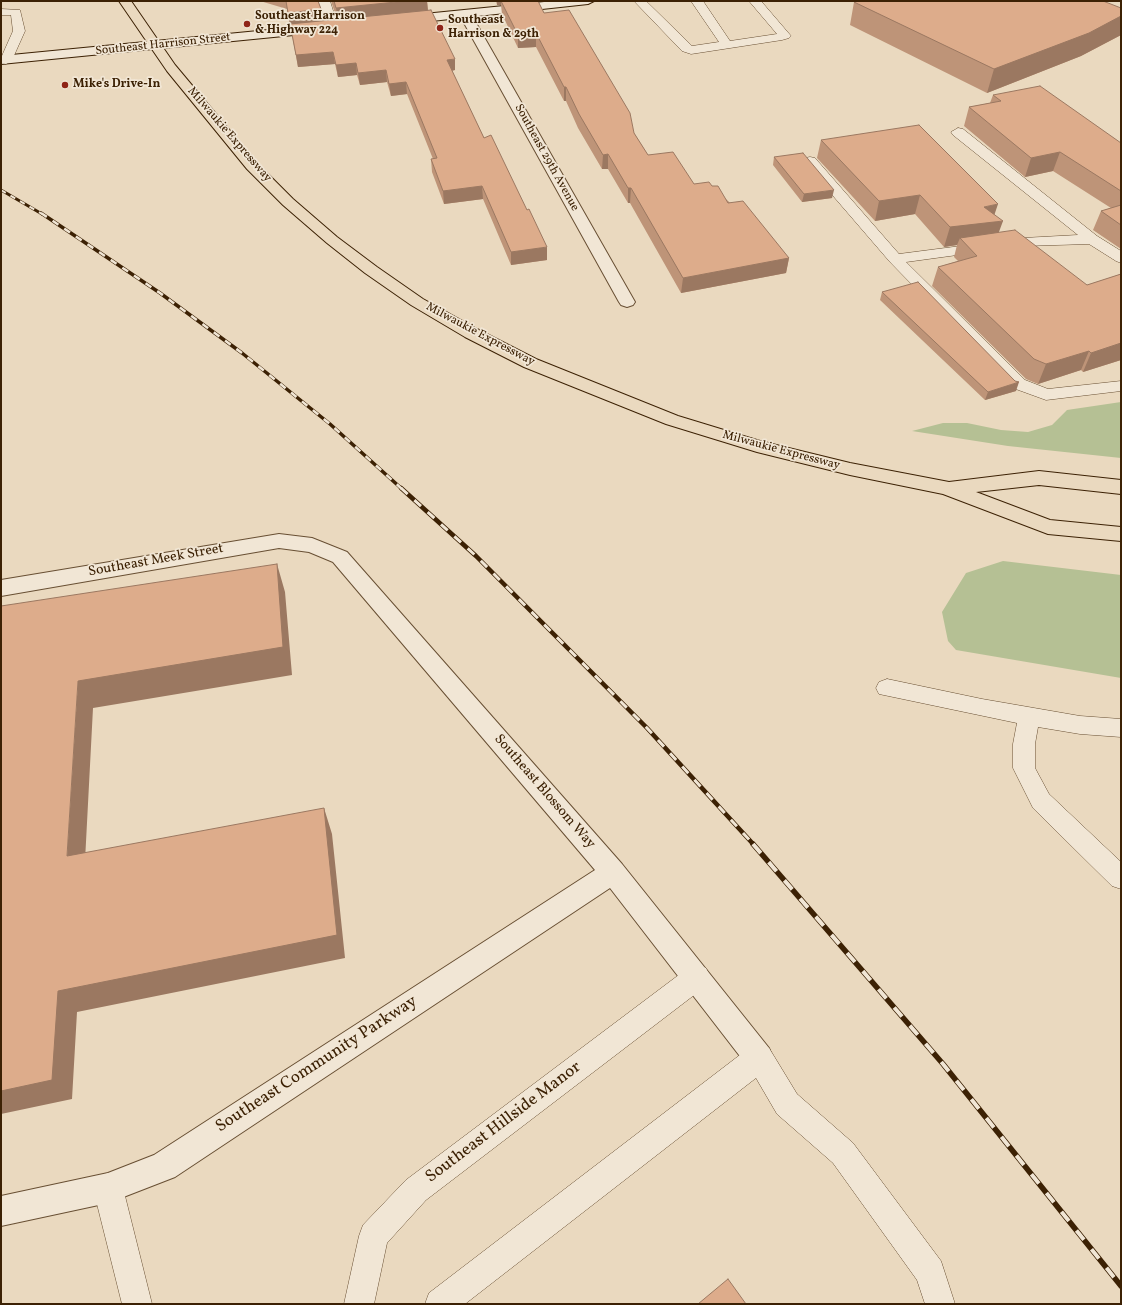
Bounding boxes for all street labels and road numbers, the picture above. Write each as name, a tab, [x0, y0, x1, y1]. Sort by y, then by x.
street label: Southeast Harrison Street	[95, 31, 231, 59]
street label: Milwaukie Expressway	[184, 85, 274, 185]
street label: Southeast 29th Avenue	[511, 102, 581, 214]
street label: Milwaukie Expressway	[423, 300, 537, 370]
street label: Milwaukie Expressway	[721, 428, 841, 474]
street label: Southeast Meek Street	[87, 541, 225, 581]
street label: Southeast Blossom Way	[490, 731, 598, 853]
street label: Southeast Community Parkway	[212, 992, 422, 1138]
street label: Southeast Hillside Manor	[422, 1058, 586, 1188]

